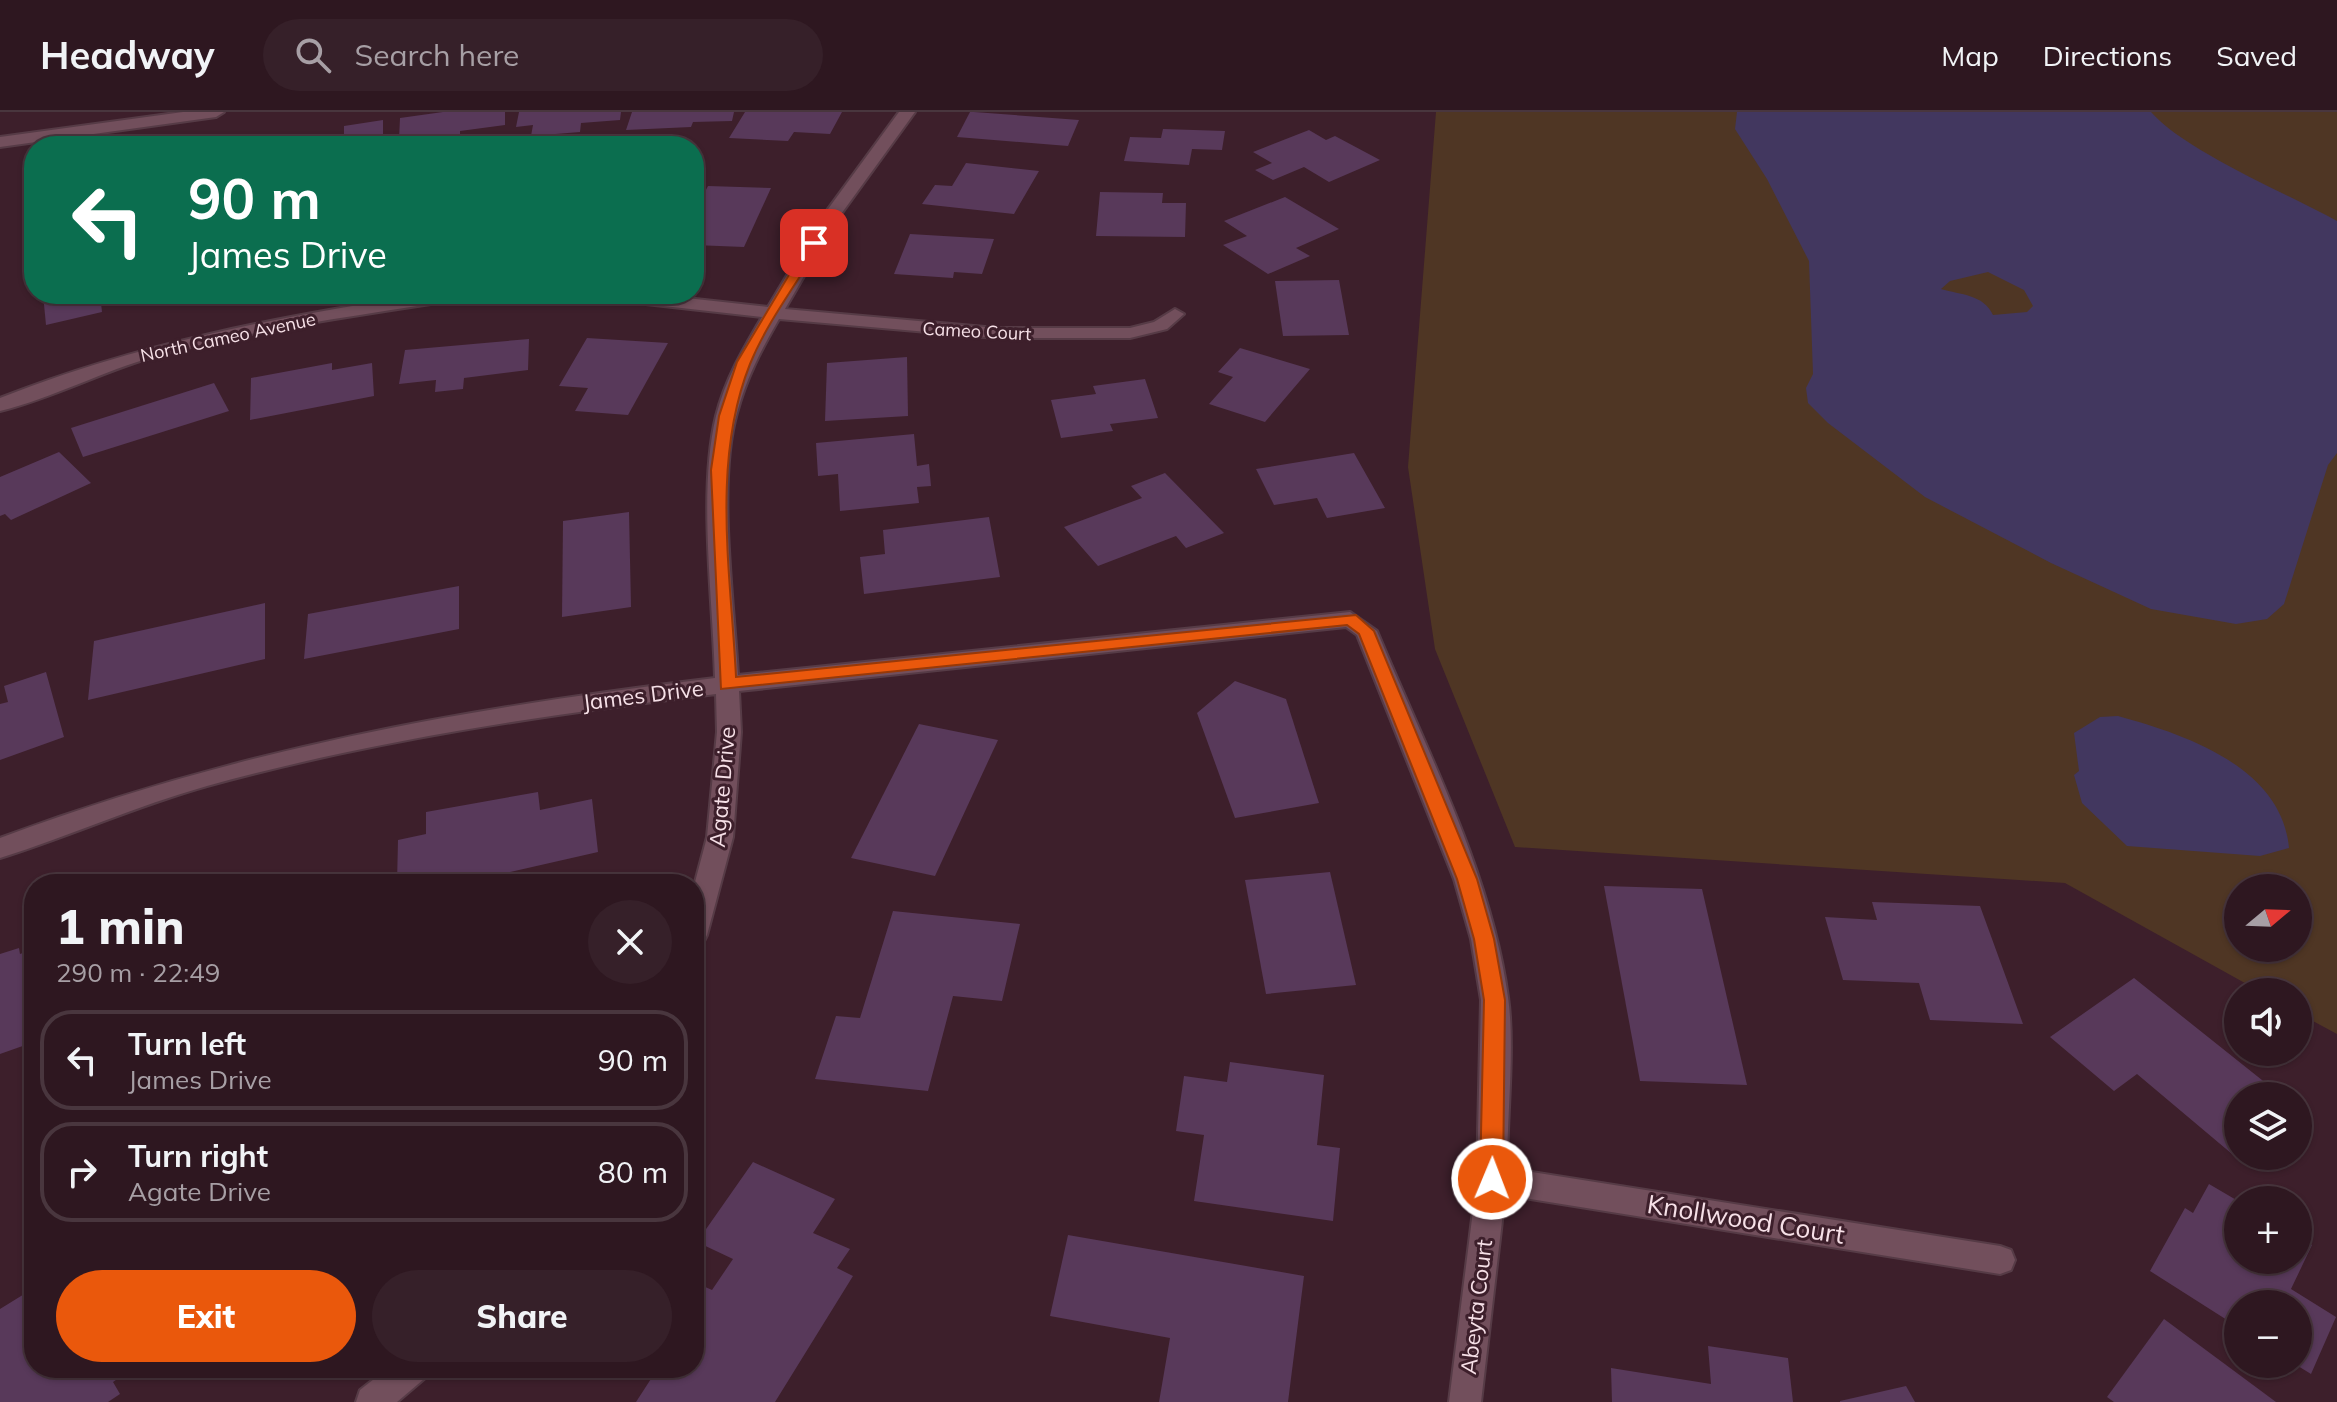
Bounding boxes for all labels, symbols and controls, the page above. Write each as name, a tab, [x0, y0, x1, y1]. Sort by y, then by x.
search box	[263, 19, 823, 91]
text: Headway	[40, 31, 215, 79]
icon: search	[291, 33, 335, 77]
text: Search here	[355, 36, 519, 74]
text: Map	[1941, 38, 1999, 73]
text: Directions	[2043, 38, 2172, 73]
text: Saved	[2216, 38, 2297, 73]
text: 90 m	[188, 163, 321, 233]
icon: left	[56, 168, 160, 272]
pin	[780, 209, 848, 277]
icon: arrive	[792, 221, 836, 265]
text: James Drive	[188, 232, 387, 277]
street label: North Cameo Avenue	[138, 307, 318, 367]
street label: Cameo Court	[922, 317, 1032, 345]
street label: James Drive	[581, 674, 705, 716]
street label: Agate Drive	[703, 726, 741, 848]
north arrow	[2224, 874, 2312, 962]
map controls	[2224, 874, 2312, 1378]
text: 1 min	[56, 896, 185, 956]
button: close	[588, 900, 672, 984]
text: 290 m · 22:49	[56, 956, 220, 989]
button: sound	[2224, 978, 2312, 1066]
text: Turn left	[128, 1025, 246, 1063]
icon: left	[60, 1038, 104, 1082]
text: 90 m	[598, 1041, 668, 1079]
text: James Drive	[128, 1063, 272, 1096]
button: layers	[2224, 1082, 2312, 1170]
text: Turn right	[128, 1137, 268, 1175]
position arrow	[1450, 1137, 1534, 1221]
icon: right	[60, 1150, 104, 1194]
text: 80 m	[598, 1153, 668, 1191]
text: Agate Drive	[128, 1175, 271, 1208]
button: +	[2224, 1186, 2312, 1274]
street label: Knollwood Court	[1645, 1187, 1847, 1251]
street label: Abeyta Court	[1454, 1238, 1498, 1376]
button: Exit	[56, 1270, 356, 1362]
button: Share	[372, 1270, 672, 1362]
button: −	[2224, 1290, 2312, 1378]

